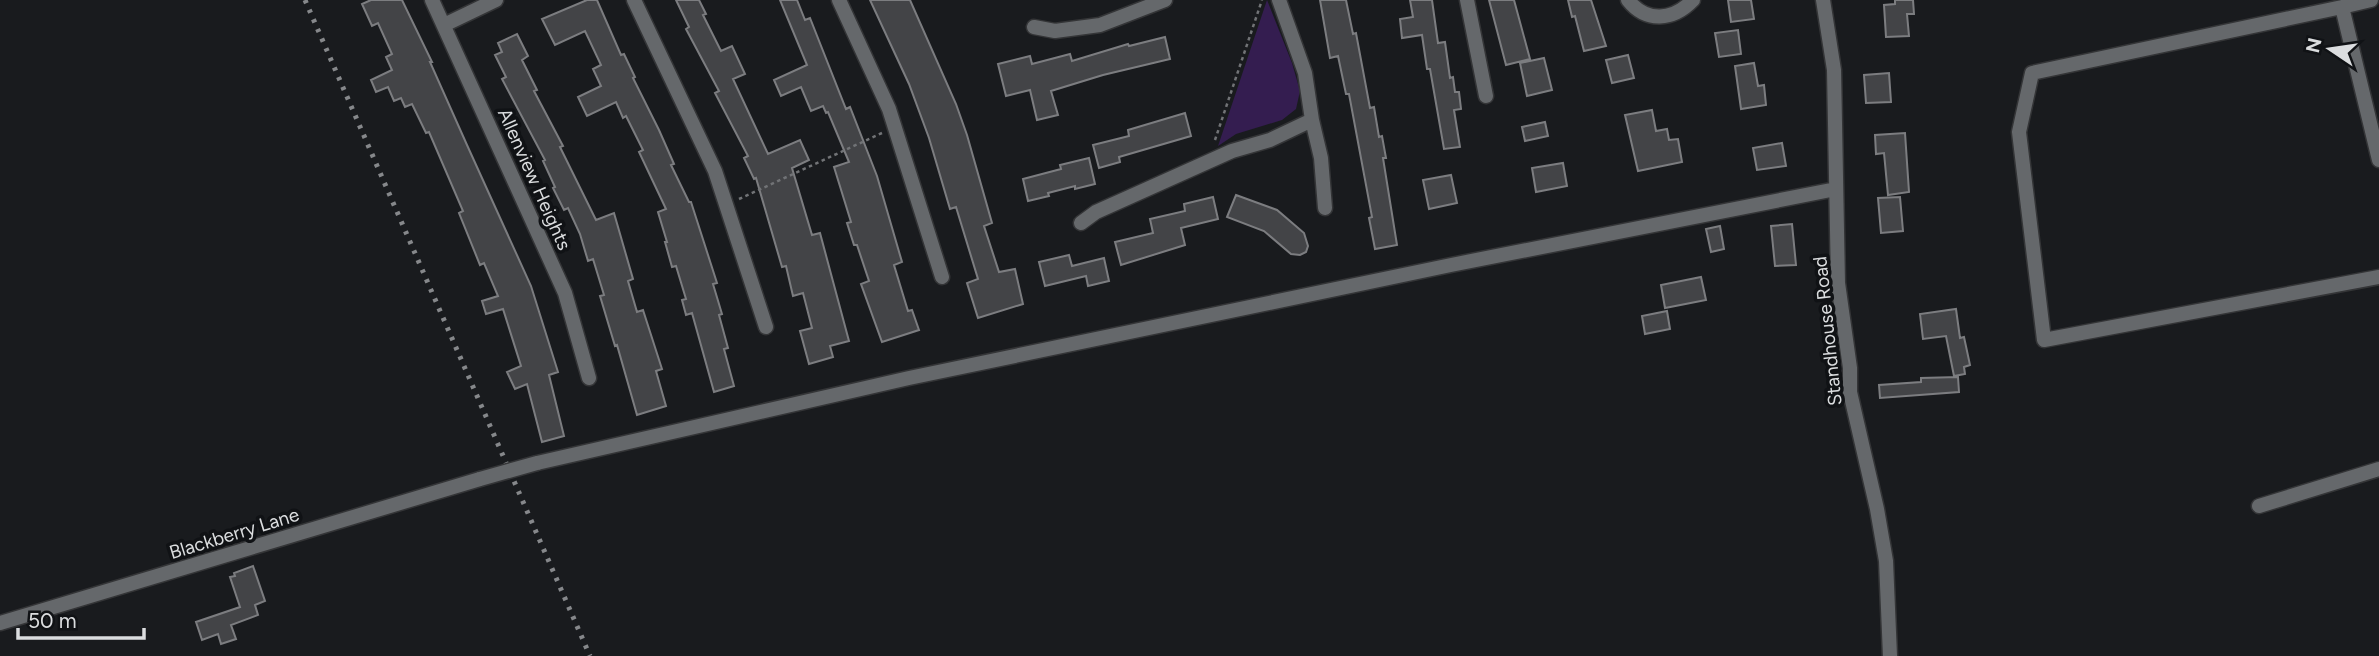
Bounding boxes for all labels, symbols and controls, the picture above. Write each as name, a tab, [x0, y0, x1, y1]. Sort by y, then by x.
north arrow	[2295, 14, 2365, 84]
text: N	[2301, 36, 2327, 55]
street label: Allenview Heights	[493, 105, 576, 254]
street label: Standhouse Road	[1808, 255, 1847, 407]
street label: Blackberry Lane	[166, 503, 302, 564]
scale bar	[18, 596, 144, 640]
text: 50 m	[28, 608, 77, 633]

